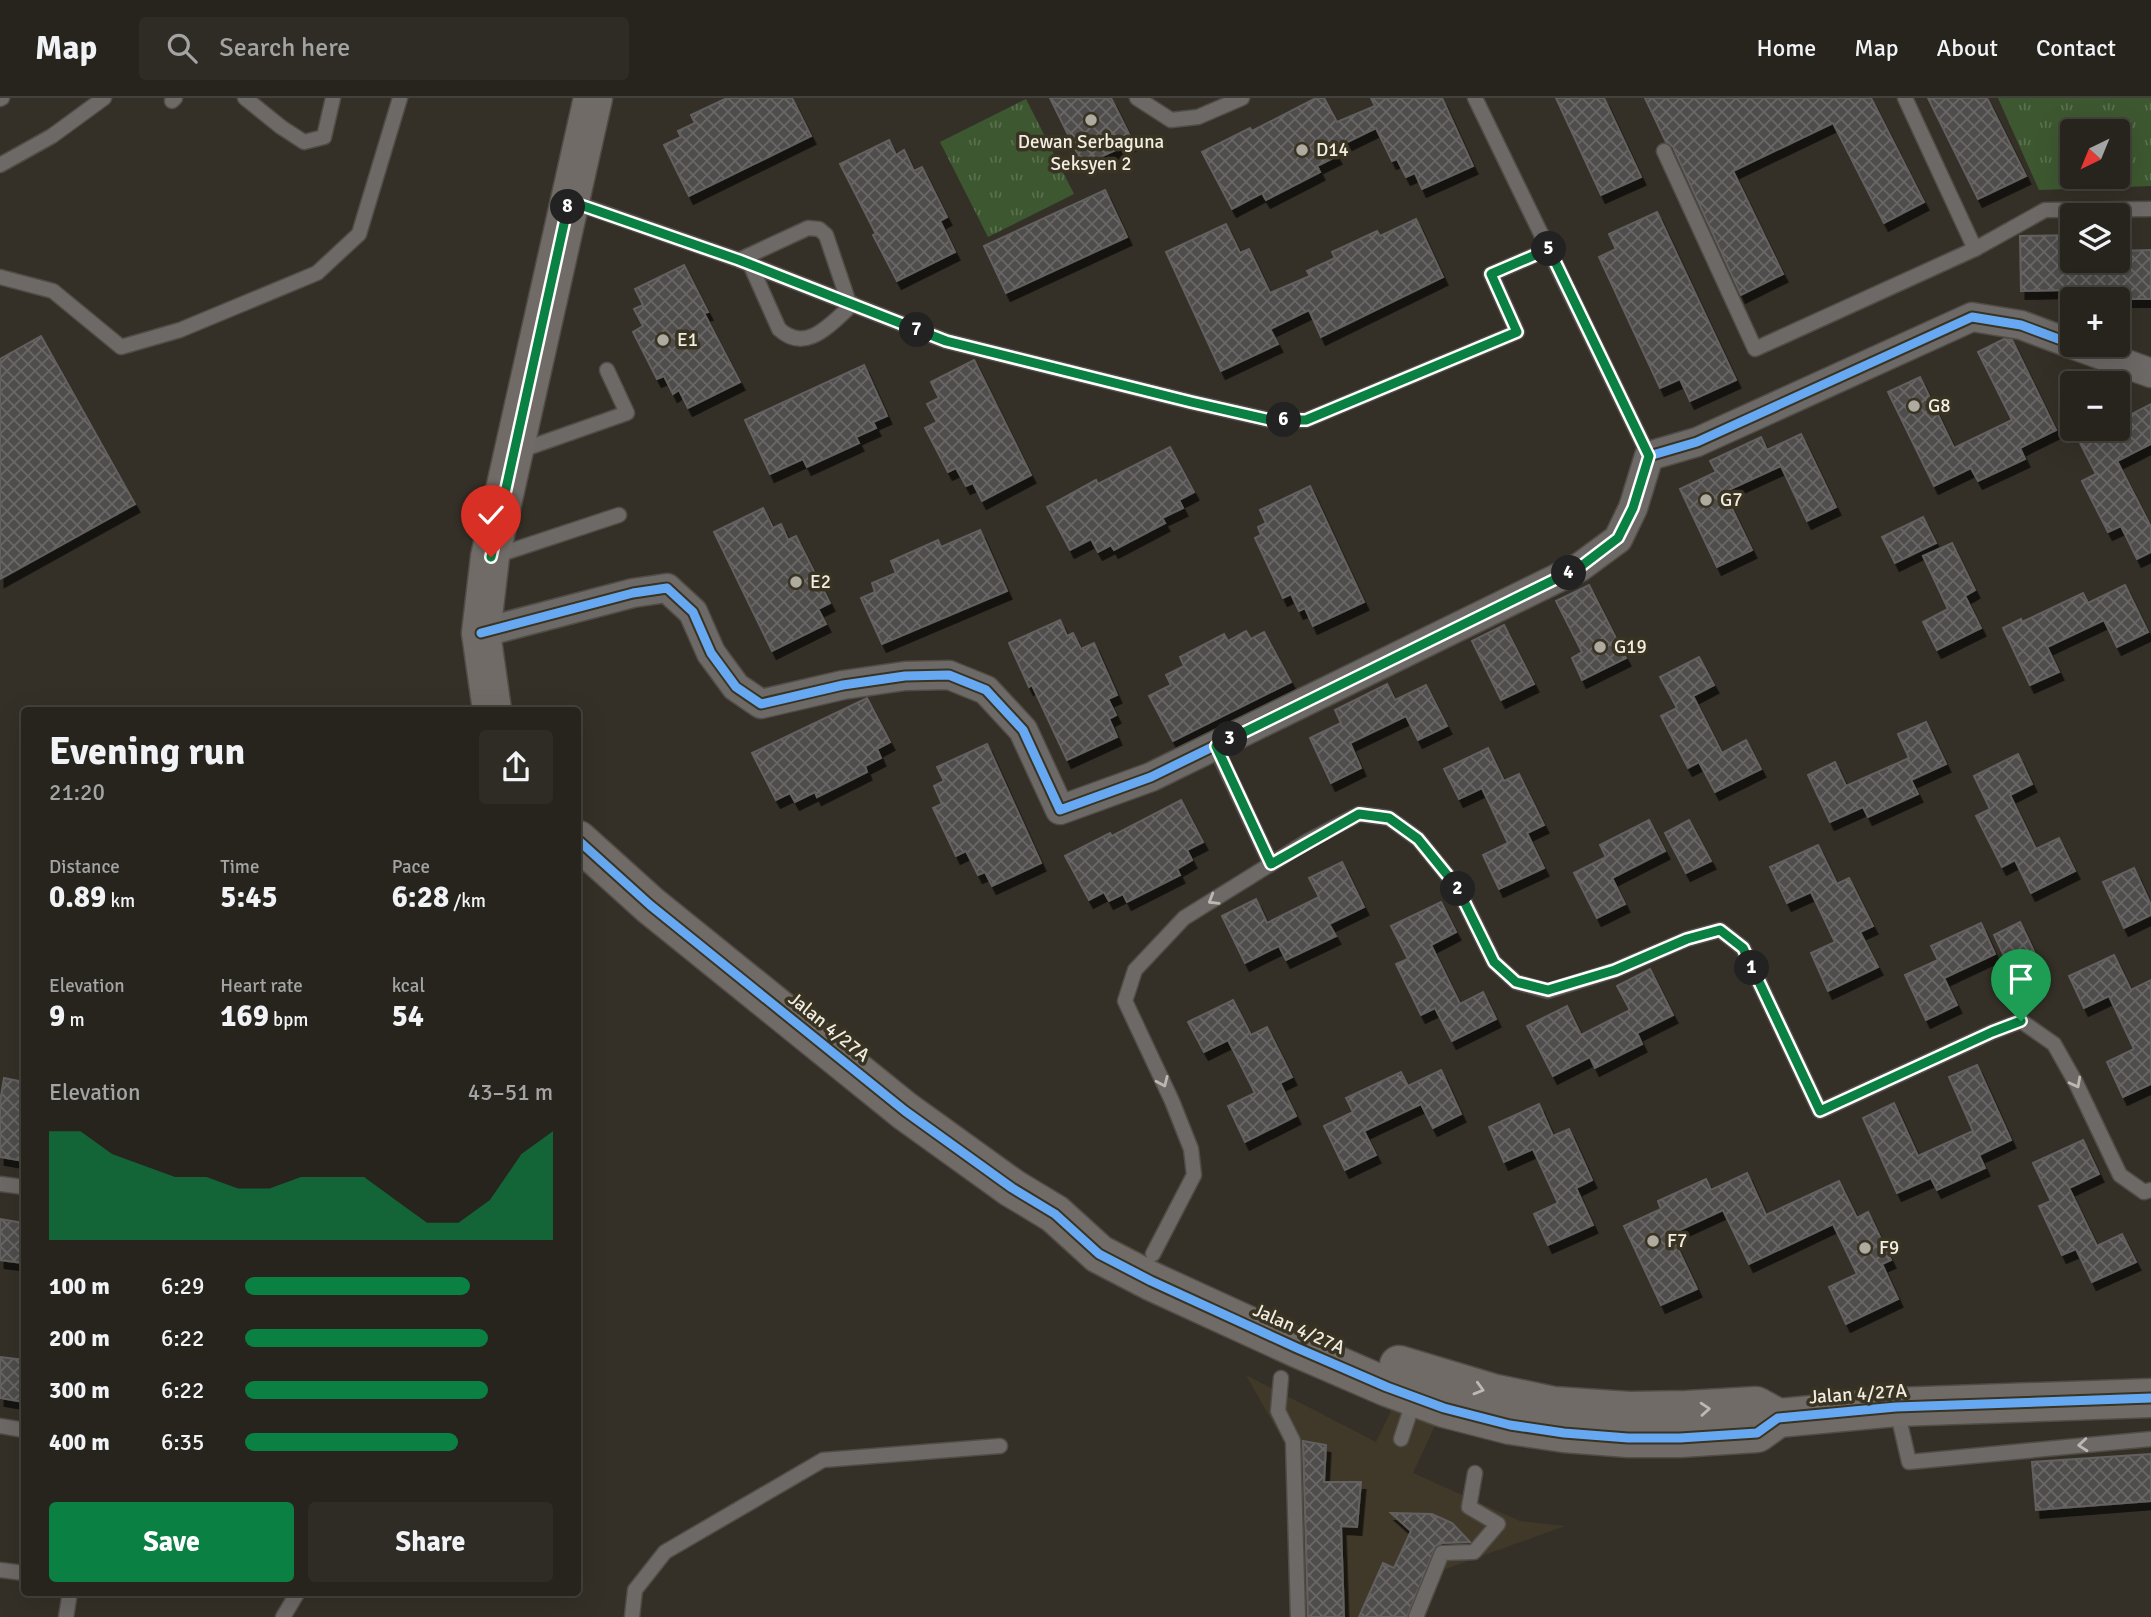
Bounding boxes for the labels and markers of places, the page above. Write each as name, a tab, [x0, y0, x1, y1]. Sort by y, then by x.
marker: Dewan Serbaguna Seksyen 2	[1083, 112, 1099, 128]
place label: Dewan Serbaguna Seksyen 2	[1018, 130, 1164, 176]
place label: D14	[1316, 138, 1349, 162]
marker: D14	[1294, 142, 1310, 158]
pin: 8	[550, 190, 586, 224]
pin: 5	[1532, 232, 1566, 266]
pin: 7	[900, 313, 934, 348]
place label: E1	[677, 328, 698, 352]
marker: E1	[655, 332, 671, 348]
place label: G8	[1928, 394, 1950, 418]
marker: G8	[1906, 398, 1922, 414]
pin: 6	[1266, 402, 1302, 438]
pin	[461, 485, 521, 557]
place label: G7	[1720, 488, 1742, 512]
marker: G7	[1698, 492, 1714, 508]
pin: 4	[1552, 556, 1586, 590]
place label: E2	[810, 570, 831, 594]
marker: E2	[788, 574, 804, 590]
place label: G19	[1614, 635, 1647, 659]
marker: G19	[1592, 639, 1608, 655]
pin: 3	[1212, 722, 1248, 756]
pin: 2	[1440, 872, 1476, 906]
pin	[1991, 949, 2051, 1021]
pin: 1	[1734, 950, 1770, 986]
place label: F7	[1667, 1229, 1687, 1253]
marker: F7	[1645, 1233, 1661, 1249]
place label: F9	[1879, 1236, 1899, 1260]
marker: F9	[1857, 1240, 1873, 1256]

